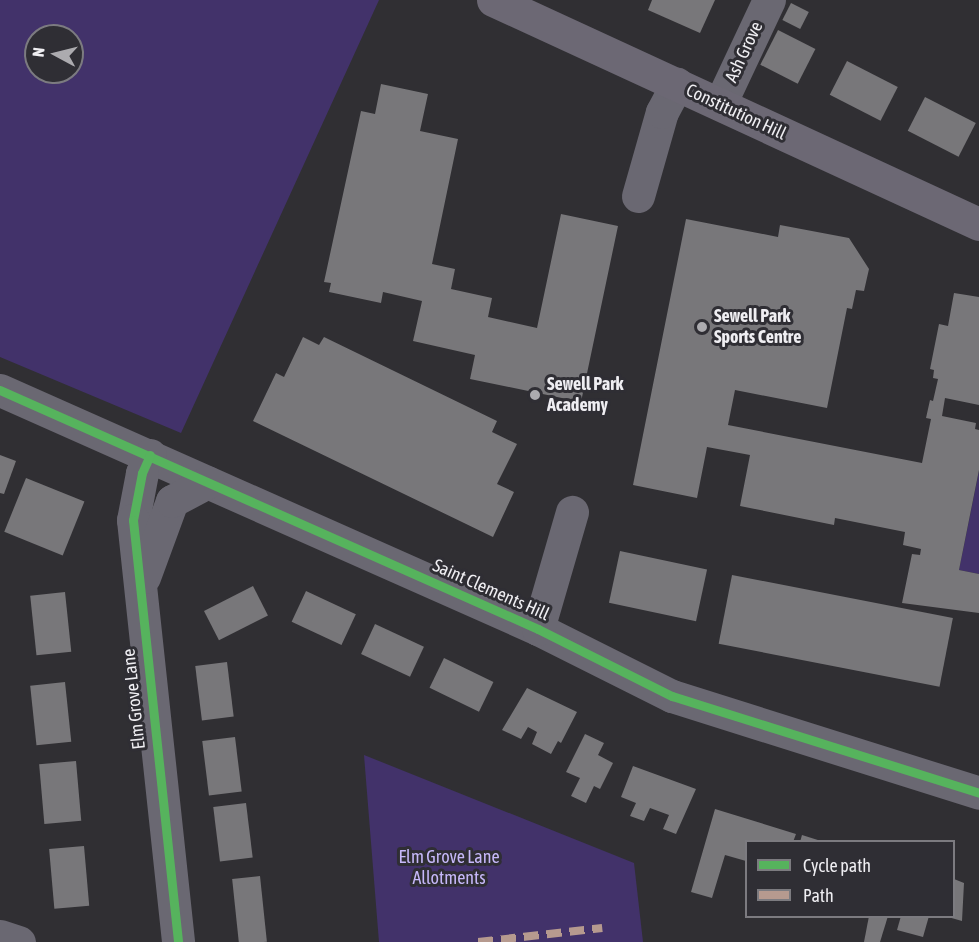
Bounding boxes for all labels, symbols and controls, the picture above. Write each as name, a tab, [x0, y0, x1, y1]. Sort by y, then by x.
street label: Ash Grove	[720, 18, 768, 86]
north arrow	[24, 24, 84, 84]
text: N	[29, 46, 48, 58]
street label: Constitution Hill	[683, 79, 789, 145]
place label: Sewell Park Sports Centre	[714, 306, 801, 348]
marker: Sewell Park Sports Centre	[695, 320, 709, 334]
place label: Sewell Park Academy	[547, 374, 623, 416]
marker: Sewell Park Academy	[528, 388, 542, 402]
street label: Saint Clements Hill	[429, 555, 553, 625]
street label: Elm Grove Lane	[118, 648, 150, 750]
legend	[745, 840, 955, 918]
park label: Elm Grove Lane Allotments	[398, 847, 500, 890]
text: Cycle path	[803, 855, 871, 876]
text: Path	[803, 885, 834, 906]

